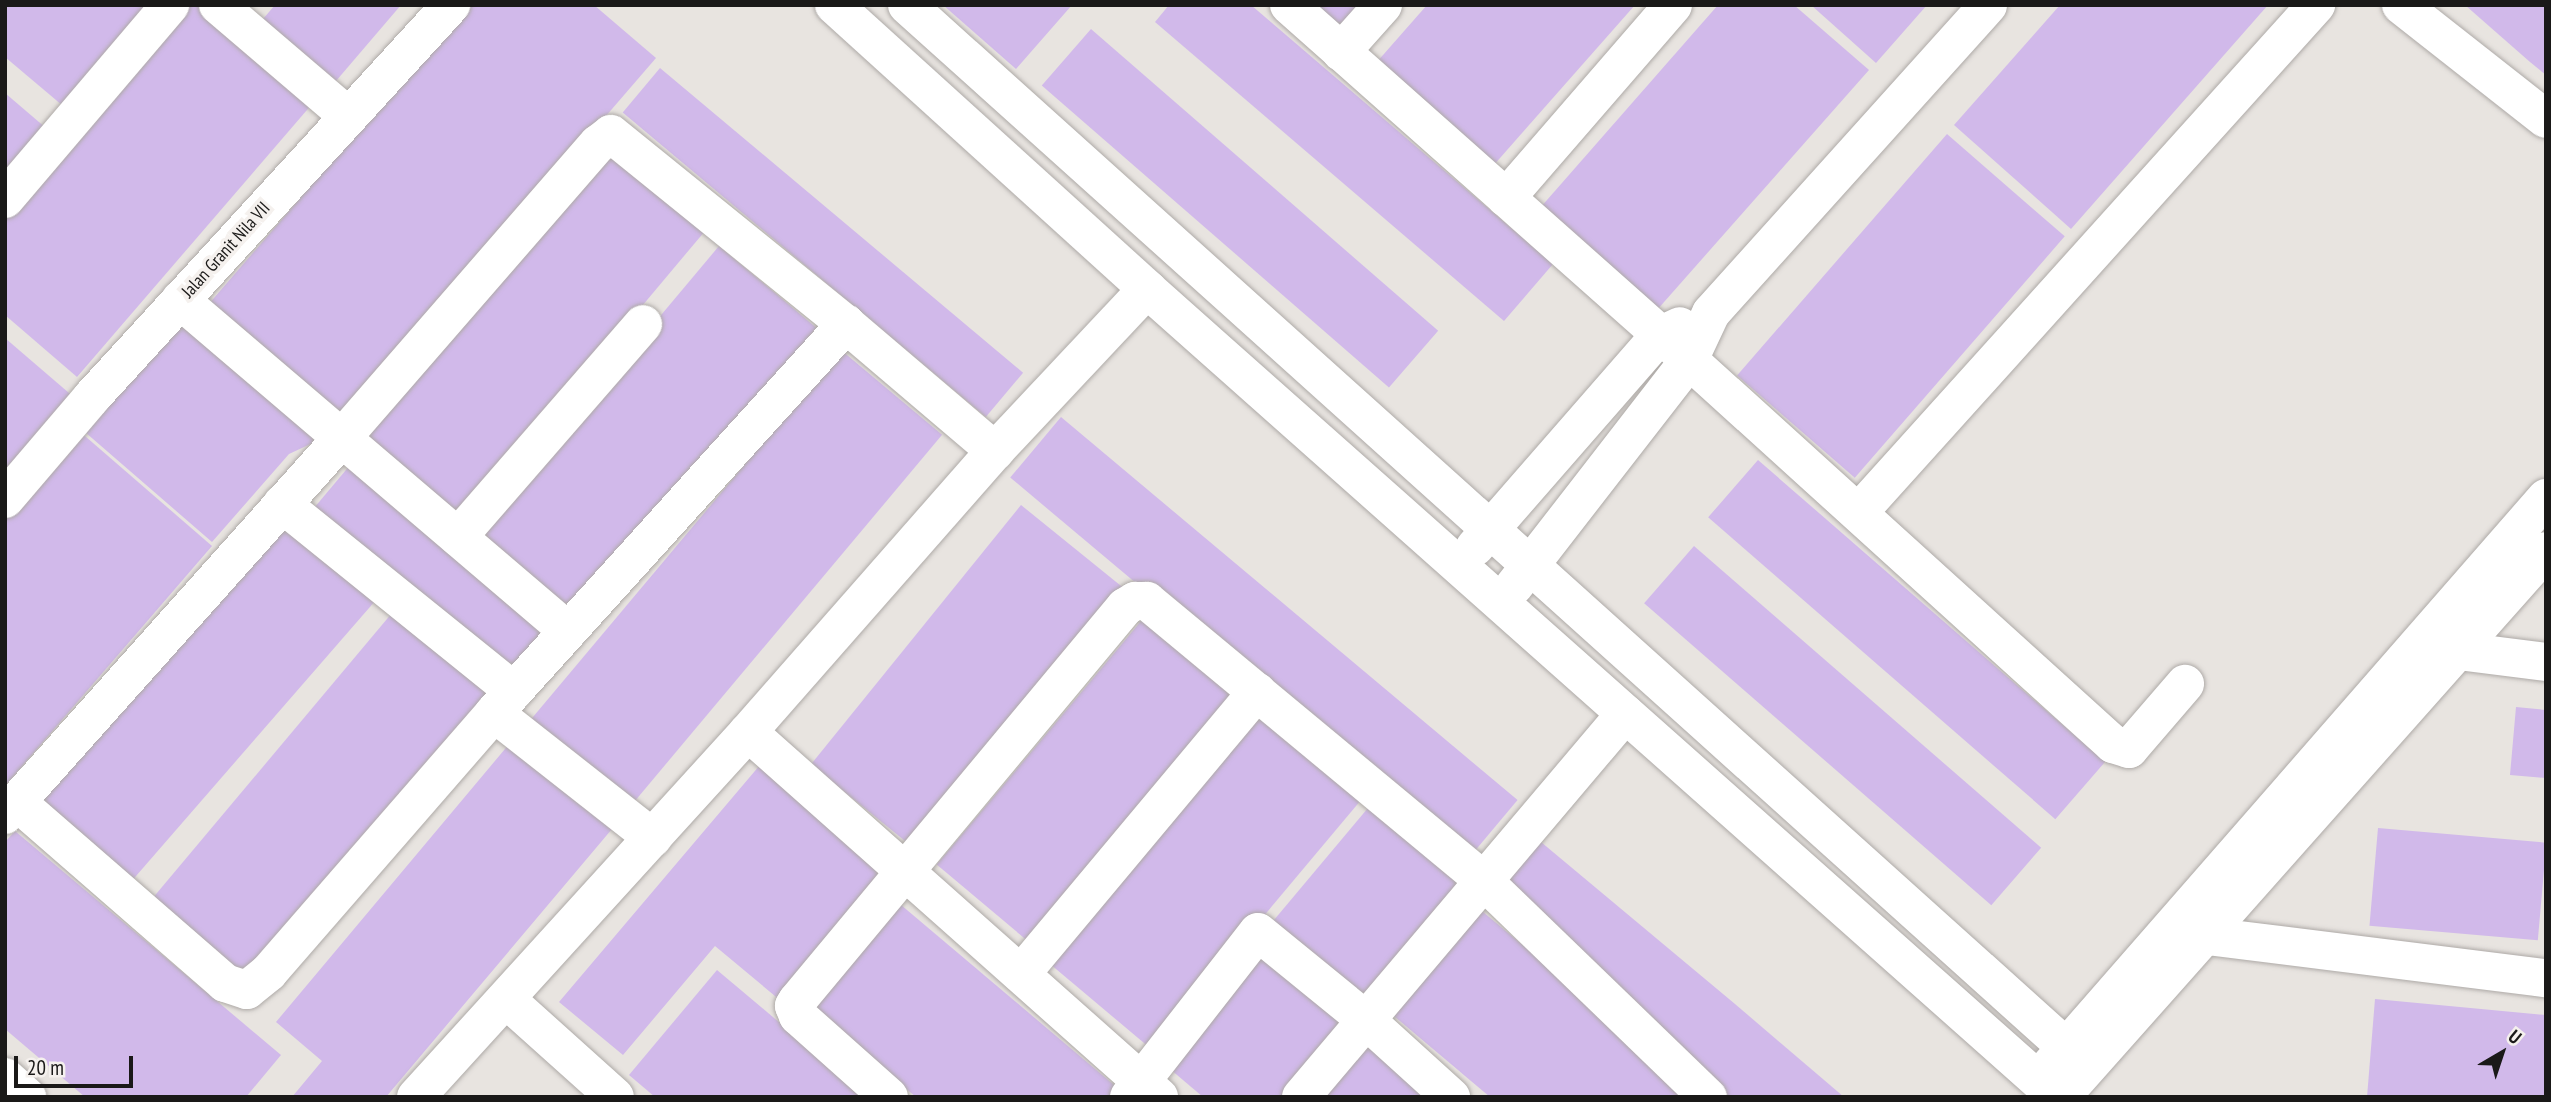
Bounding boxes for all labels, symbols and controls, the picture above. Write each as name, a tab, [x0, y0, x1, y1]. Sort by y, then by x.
street label: Jalan Granit Nila VII	[177, 198, 275, 302]
north arrow	[2467, 1018, 2537, 1088]
text: U	[2504, 1024, 2527, 1049]
scale bar	[18, 1042, 136, 1086]
text: 20 m	[27, 1054, 64, 1081]

